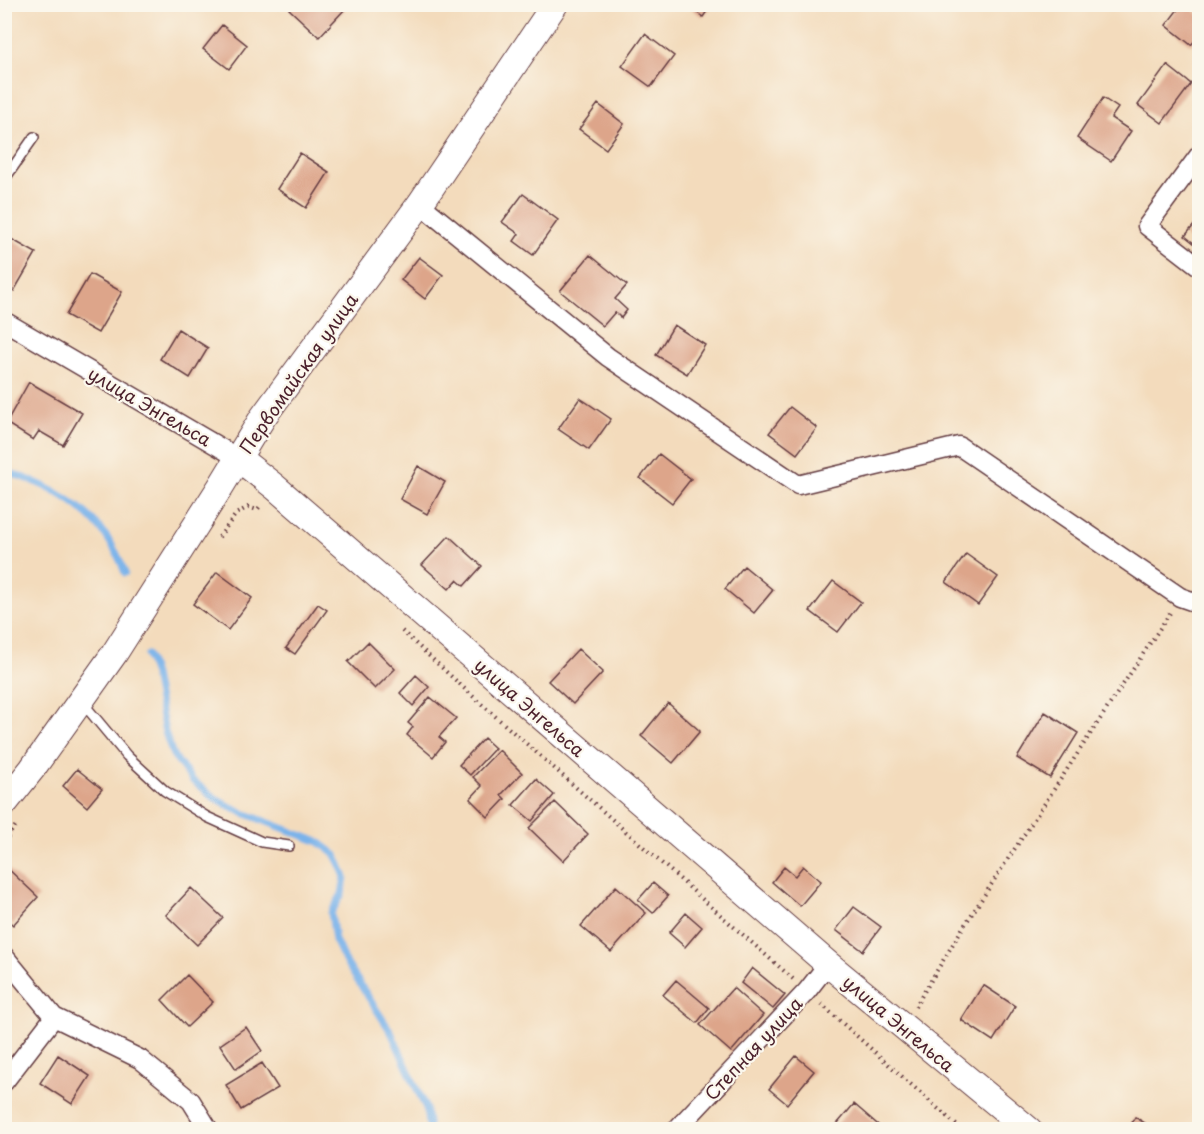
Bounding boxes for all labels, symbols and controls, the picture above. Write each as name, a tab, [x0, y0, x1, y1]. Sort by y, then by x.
street label: Первомайская улица	[232, 287, 364, 459]
street label: улица Энгельса	[83, 360, 217, 453]
street label: улица Энгельса	[469, 651, 592, 763]
street label: улица Энгельса	[837, 968, 961, 1078]
street label: Степная улица	[698, 990, 809, 1106]

